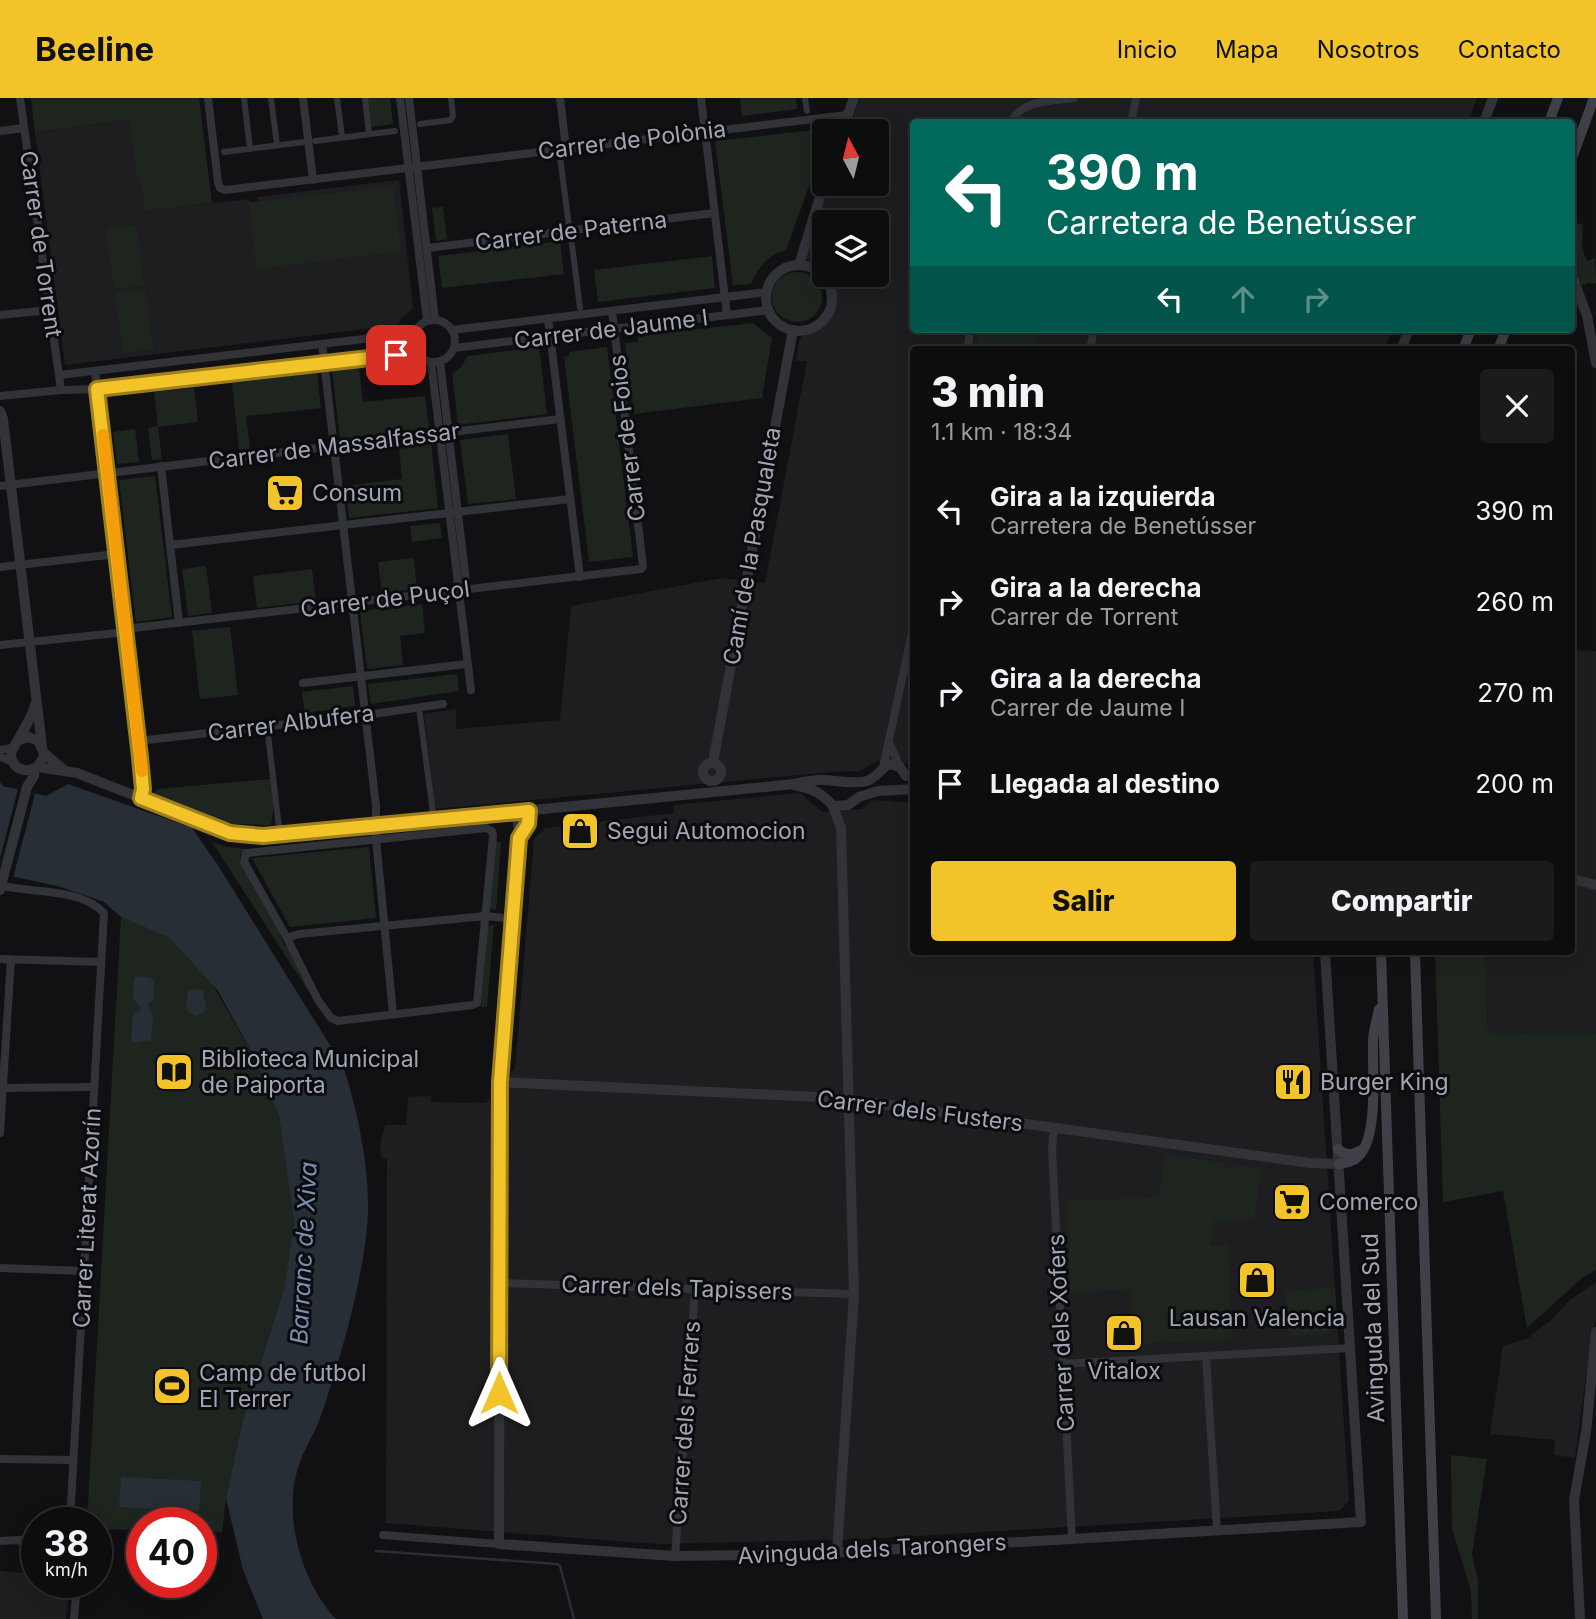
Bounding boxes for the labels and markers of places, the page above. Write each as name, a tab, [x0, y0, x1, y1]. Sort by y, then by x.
pin	[366, 325, 426, 385]
supermarket icon: Consum	[264, 472, 306, 514]
place label: Consum	[312, 479, 402, 507]
shop icon: Segui Automocion	[559, 810, 601, 852]
place label: Segui Automocion	[607, 817, 806, 845]
place label: Biblioteca Municipal de Paiporta	[201, 1045, 419, 1099]
library icon: Biblioteca Municipal de Paiporta	[153, 1051, 195, 1093]
restaurant icon: Burger King	[1272, 1061, 1314, 1103]
place label: Burger King	[1320, 1068, 1449, 1096]
supermarket icon: Comerco	[1271, 1181, 1313, 1223]
place label: Comerco	[1319, 1188, 1418, 1216]
shop icon: Lausan Valencia	[1236, 1259, 1278, 1301]
place label: Lausan Valencia	[1169, 1304, 1345, 1332]
shop icon: Vitalox	[1103, 1312, 1145, 1354]
place label: Vitalox	[1087, 1357, 1161, 1385]
place label: Camp de futbol El Terrer	[199, 1359, 366, 1413]
sports icon: Camp de futbol El Terrer	[151, 1365, 193, 1407]

